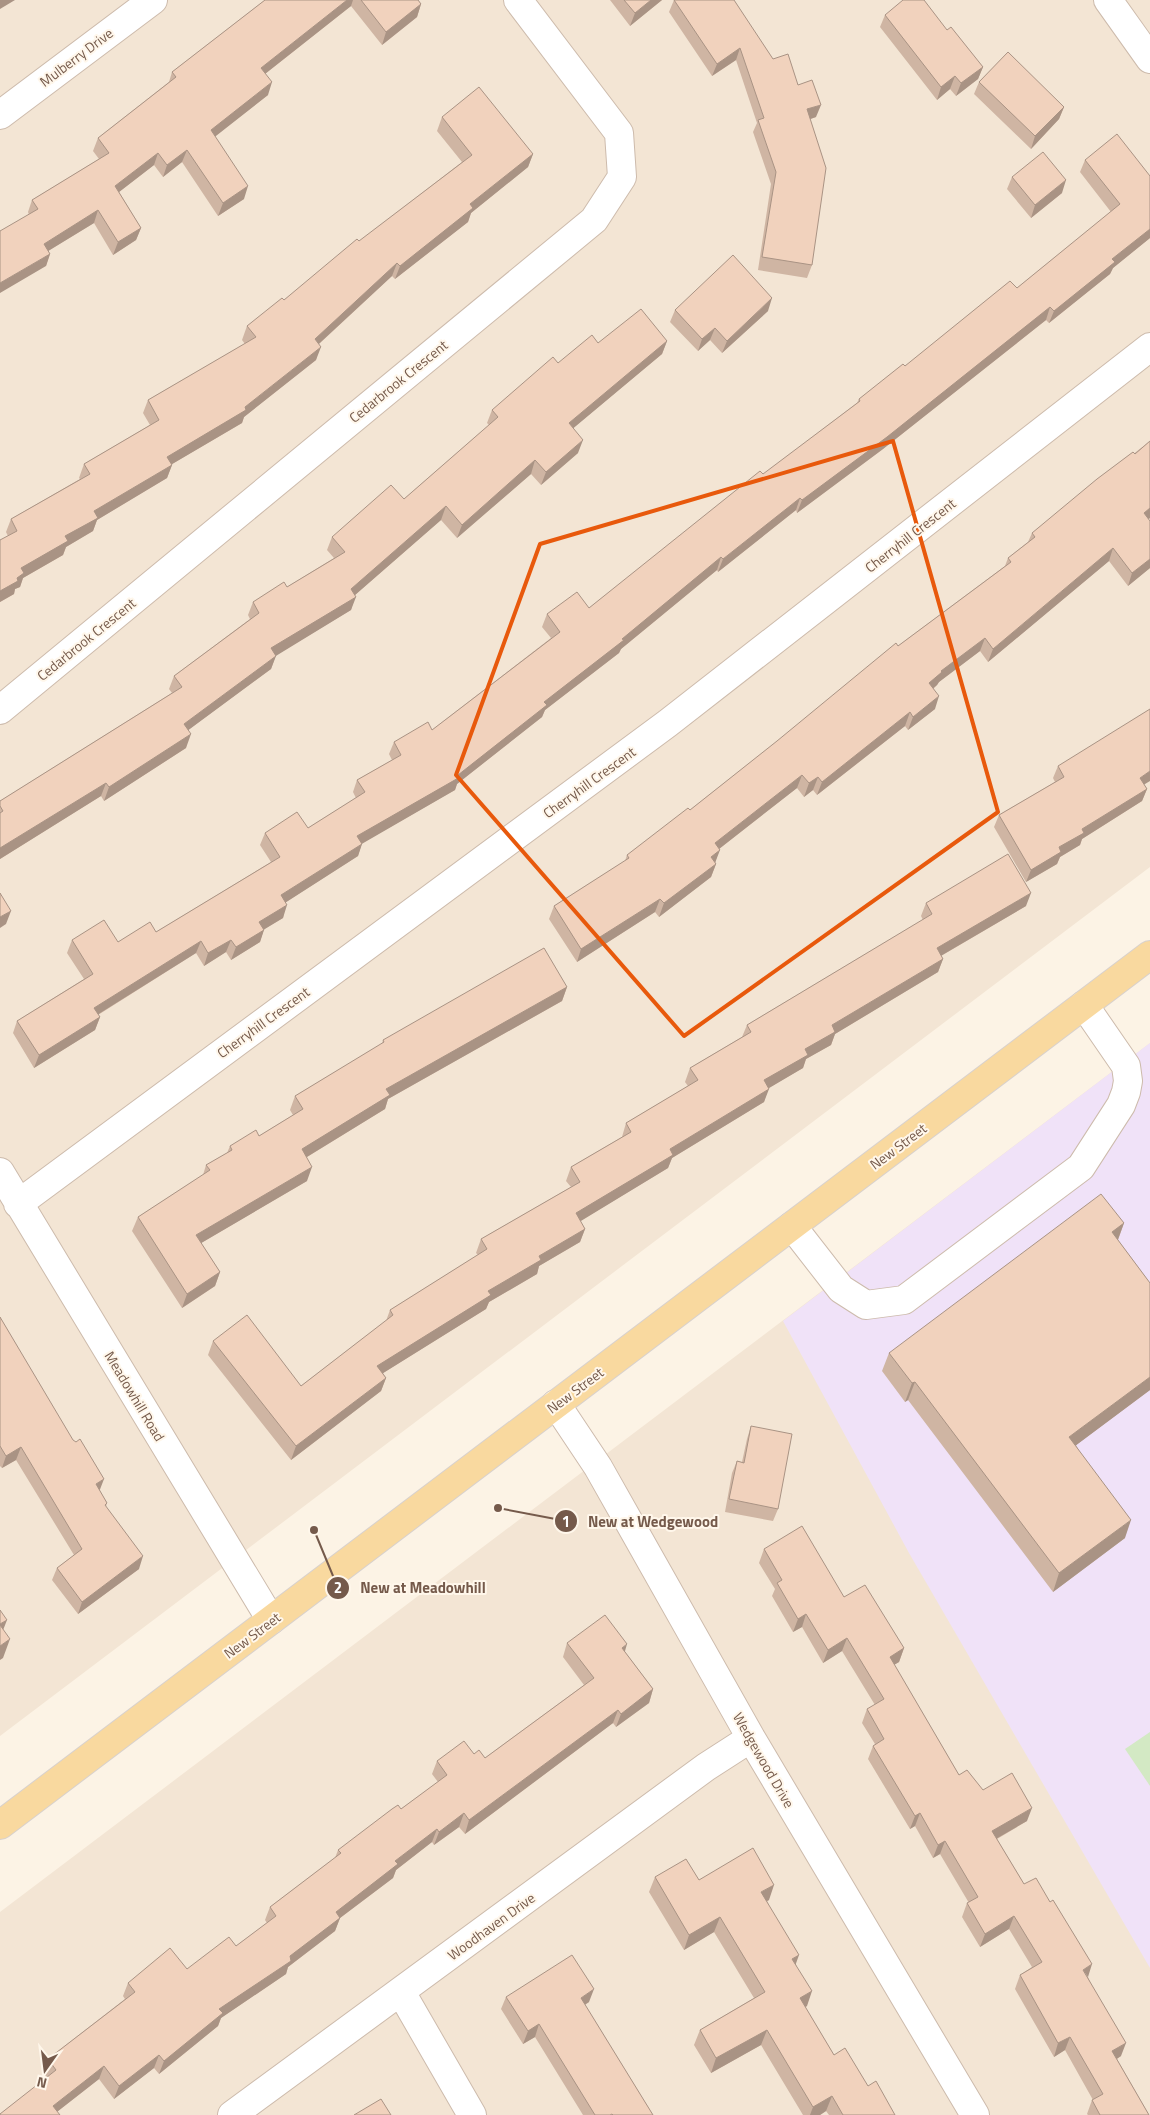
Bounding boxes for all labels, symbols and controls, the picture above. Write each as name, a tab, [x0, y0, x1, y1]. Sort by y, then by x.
street label: Mulberry Drive	[35, 22, 117, 92]
street label: Cedarbrook Crescent	[344, 334, 452, 427]
street label: Cherryhill Crescent	[860, 493, 960, 577]
street label: Cedarbrook Crescent	[32, 592, 140, 685]
street label: Cherryhill Crescent	[538, 741, 640, 823]
street label: Cherryhill Crescent	[212, 981, 314, 1063]
street label: New Street	[865, 1118, 931, 1174]
street label: Meadowhill Road	[100, 1347, 170, 1445]
street label: New Street	[542, 1362, 608, 1418]
callout: New at Wedgewood	[553, 1506, 728, 1536]
text: 1	[562, 1510, 570, 1533]
text: New at Wedgewood	[588, 1510, 718, 1533]
callout: New at Meadowhill	[325, 1573, 496, 1603]
text: 2	[334, 1576, 342, 1599]
text: New at Meadowhill	[360, 1576, 486, 1599]
street label: New Street	[219, 1607, 285, 1663]
street label: Wedgewood Drive	[728, 1708, 800, 1812]
street label: Woodhaven Drive	[443, 1887, 539, 1965]
north arrow	[20, 2045, 70, 2095]
text: N	[34, 2072, 49, 2094]

